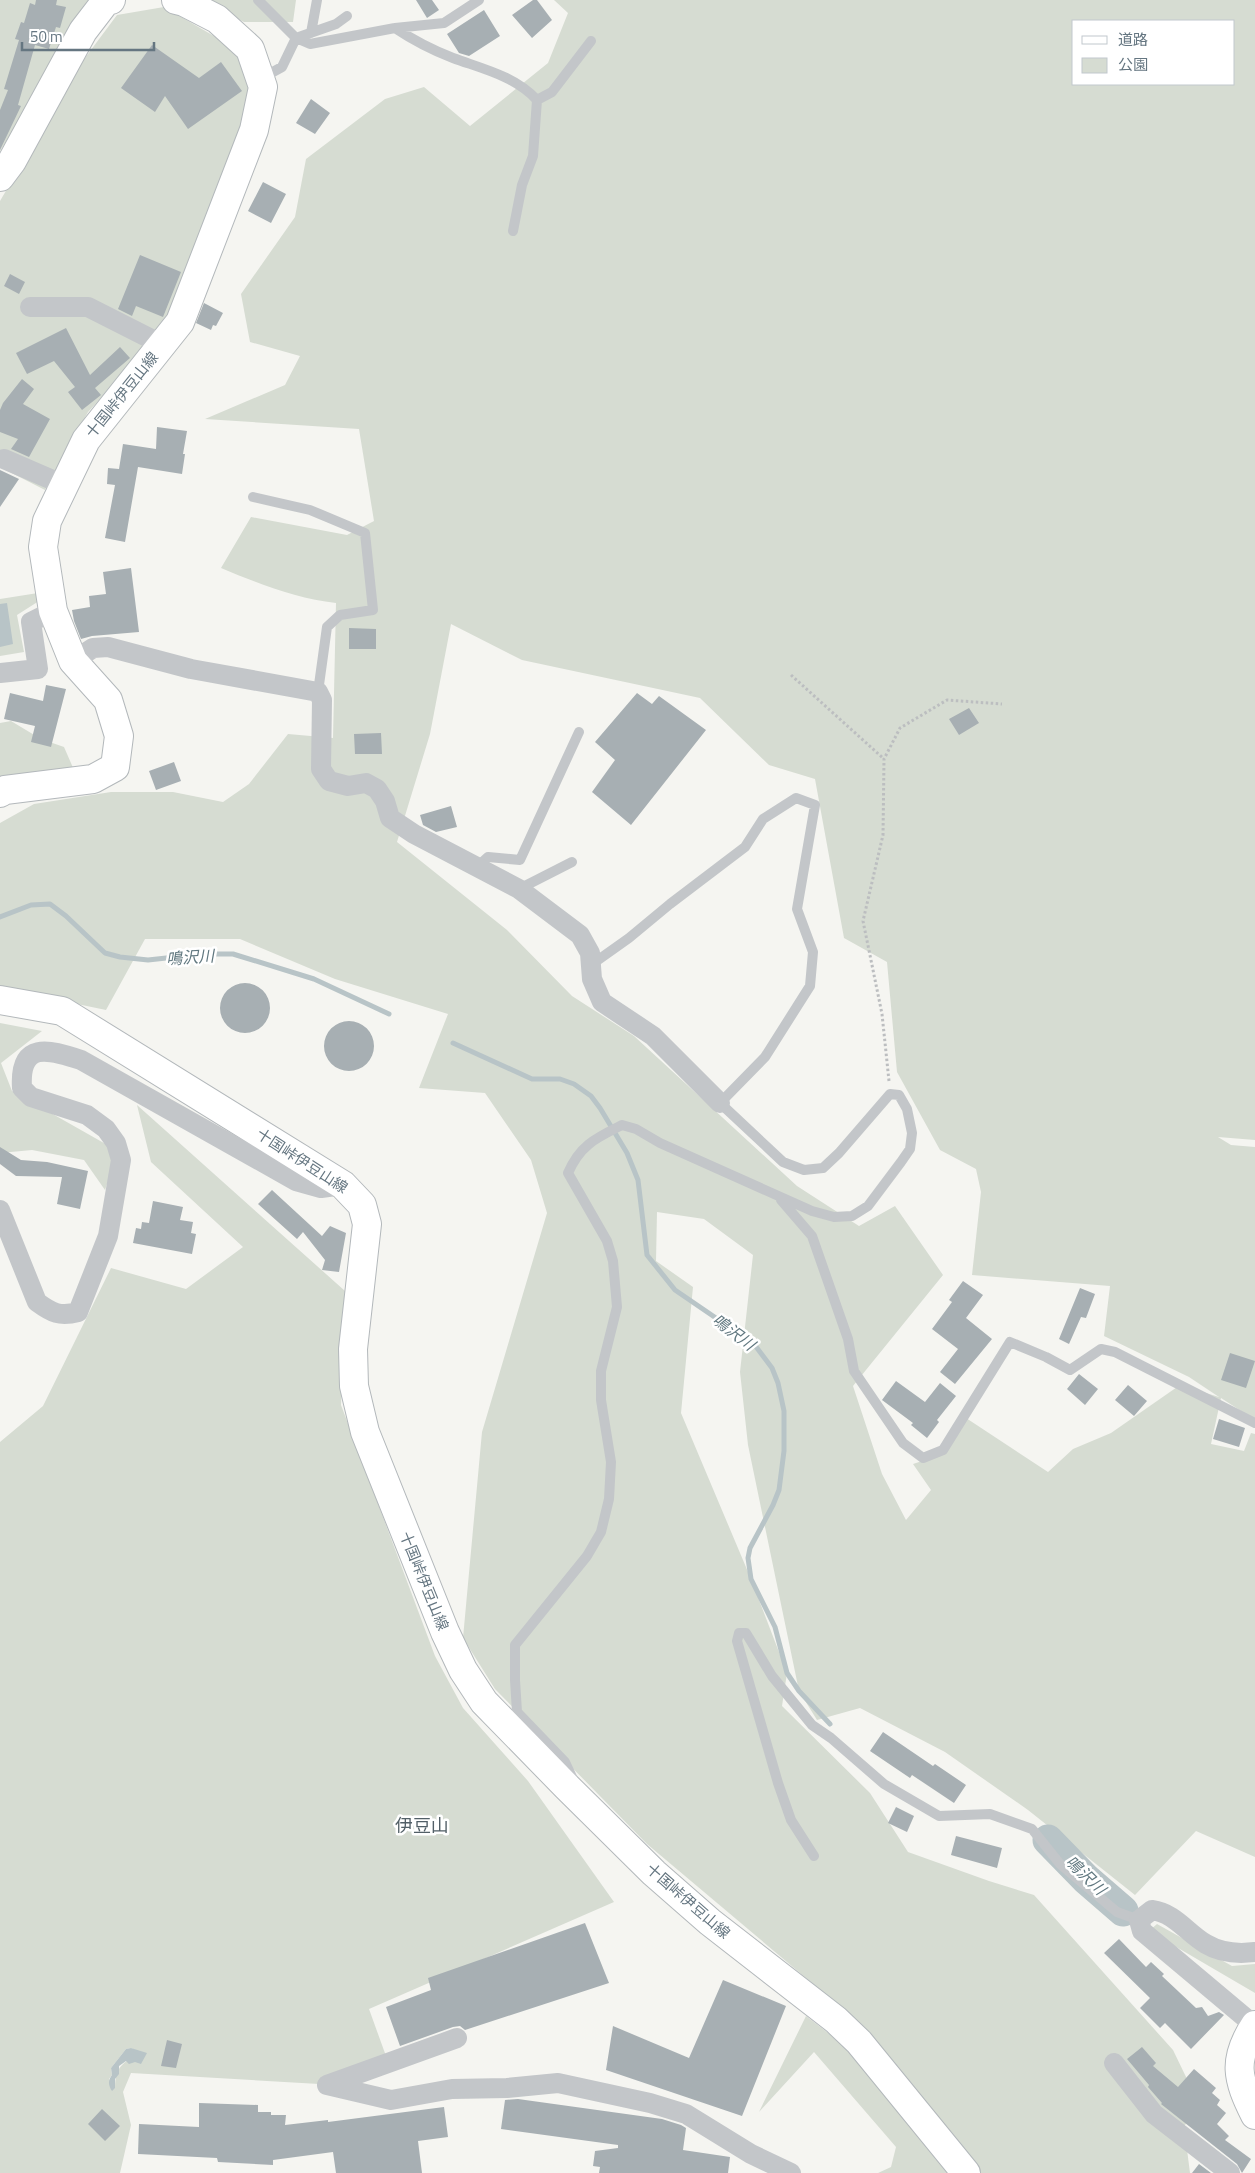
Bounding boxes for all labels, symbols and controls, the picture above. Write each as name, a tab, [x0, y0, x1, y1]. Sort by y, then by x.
scale bar	[22, 20, 155, 52]
legend	[1072, 20, 1235, 85]
text: 50 m	[30, 25, 63, 48]
text: 道路	[1118, 28, 1148, 51]
text: 公園	[1118, 53, 1148, 76]
street label: 十国峠伊豆山線	[80, 347, 164, 443]
water label: 鳴沢川	[165, 943, 217, 971]
street label: 十国峠伊豆山線	[252, 1122, 353, 1199]
water label: 鳴沢川	[708, 1308, 762, 1357]
street label: 十国峠伊豆山線	[394, 1528, 455, 1634]
district label: 伊豆山	[395, 1812, 449, 1839]
water label: 鳴沢川	[1060, 1850, 1113, 1902]
street label: 十国峠伊豆山線	[641, 1857, 736, 1944]

